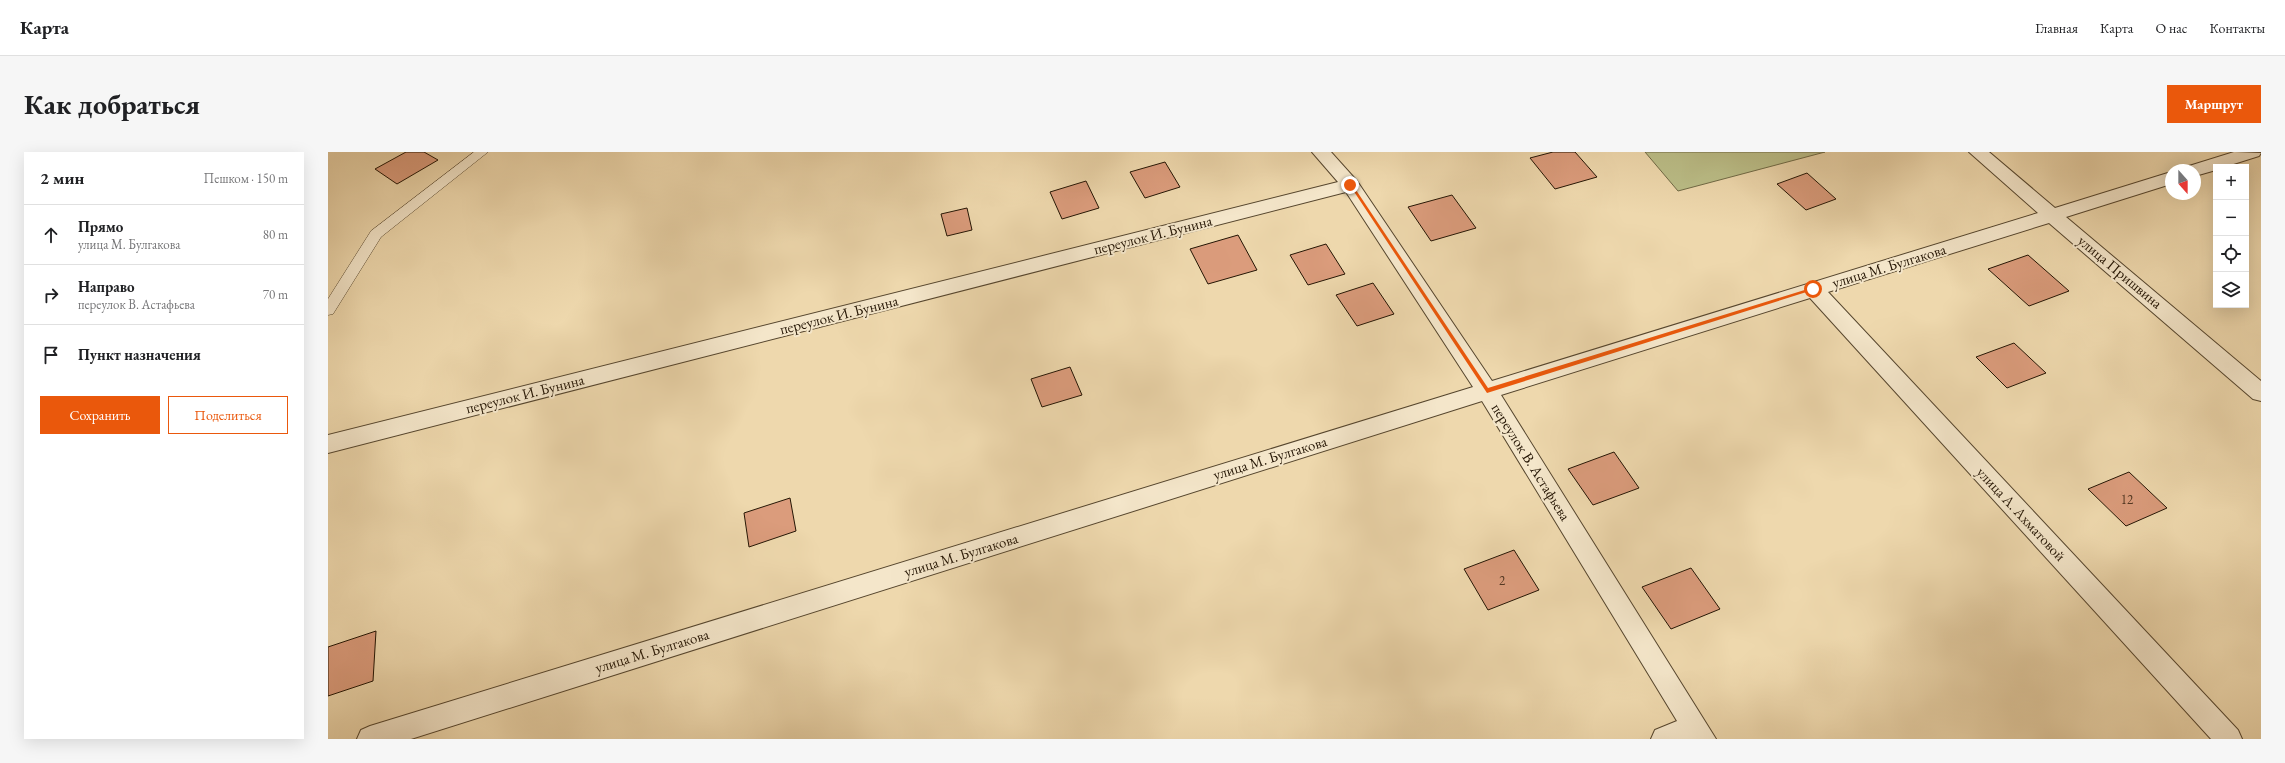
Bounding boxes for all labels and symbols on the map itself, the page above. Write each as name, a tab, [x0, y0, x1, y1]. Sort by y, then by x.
north arrow	[2165, 164, 2201, 200]
route end	[1341, 176, 1359, 194]
street label: переулок И. Бунина	[1092, 211, 1214, 258]
street label: улица Пришвина	[2074, 231, 2167, 313]
street label: улица М. Булгакова	[1830, 239, 1948, 292]
route start	[1804, 280, 1822, 298]
street label: переулок И. Бунина	[778, 291, 900, 338]
street label: переулок И. Бунина	[464, 370, 586, 417]
street label: переулок В. Астафьева	[1488, 399, 1575, 524]
street label: улица М. Булгакова	[1211, 431, 1329, 484]
street label: улица А. Ахматовой	[1973, 462, 2070, 565]
house number: 12	[2121, 491, 2134, 508]
street label: улица М. Булгакова	[902, 528, 1020, 581]
house number: 2	[1499, 572, 1506, 589]
street label: улица М. Булгакова	[593, 624, 711, 677]

